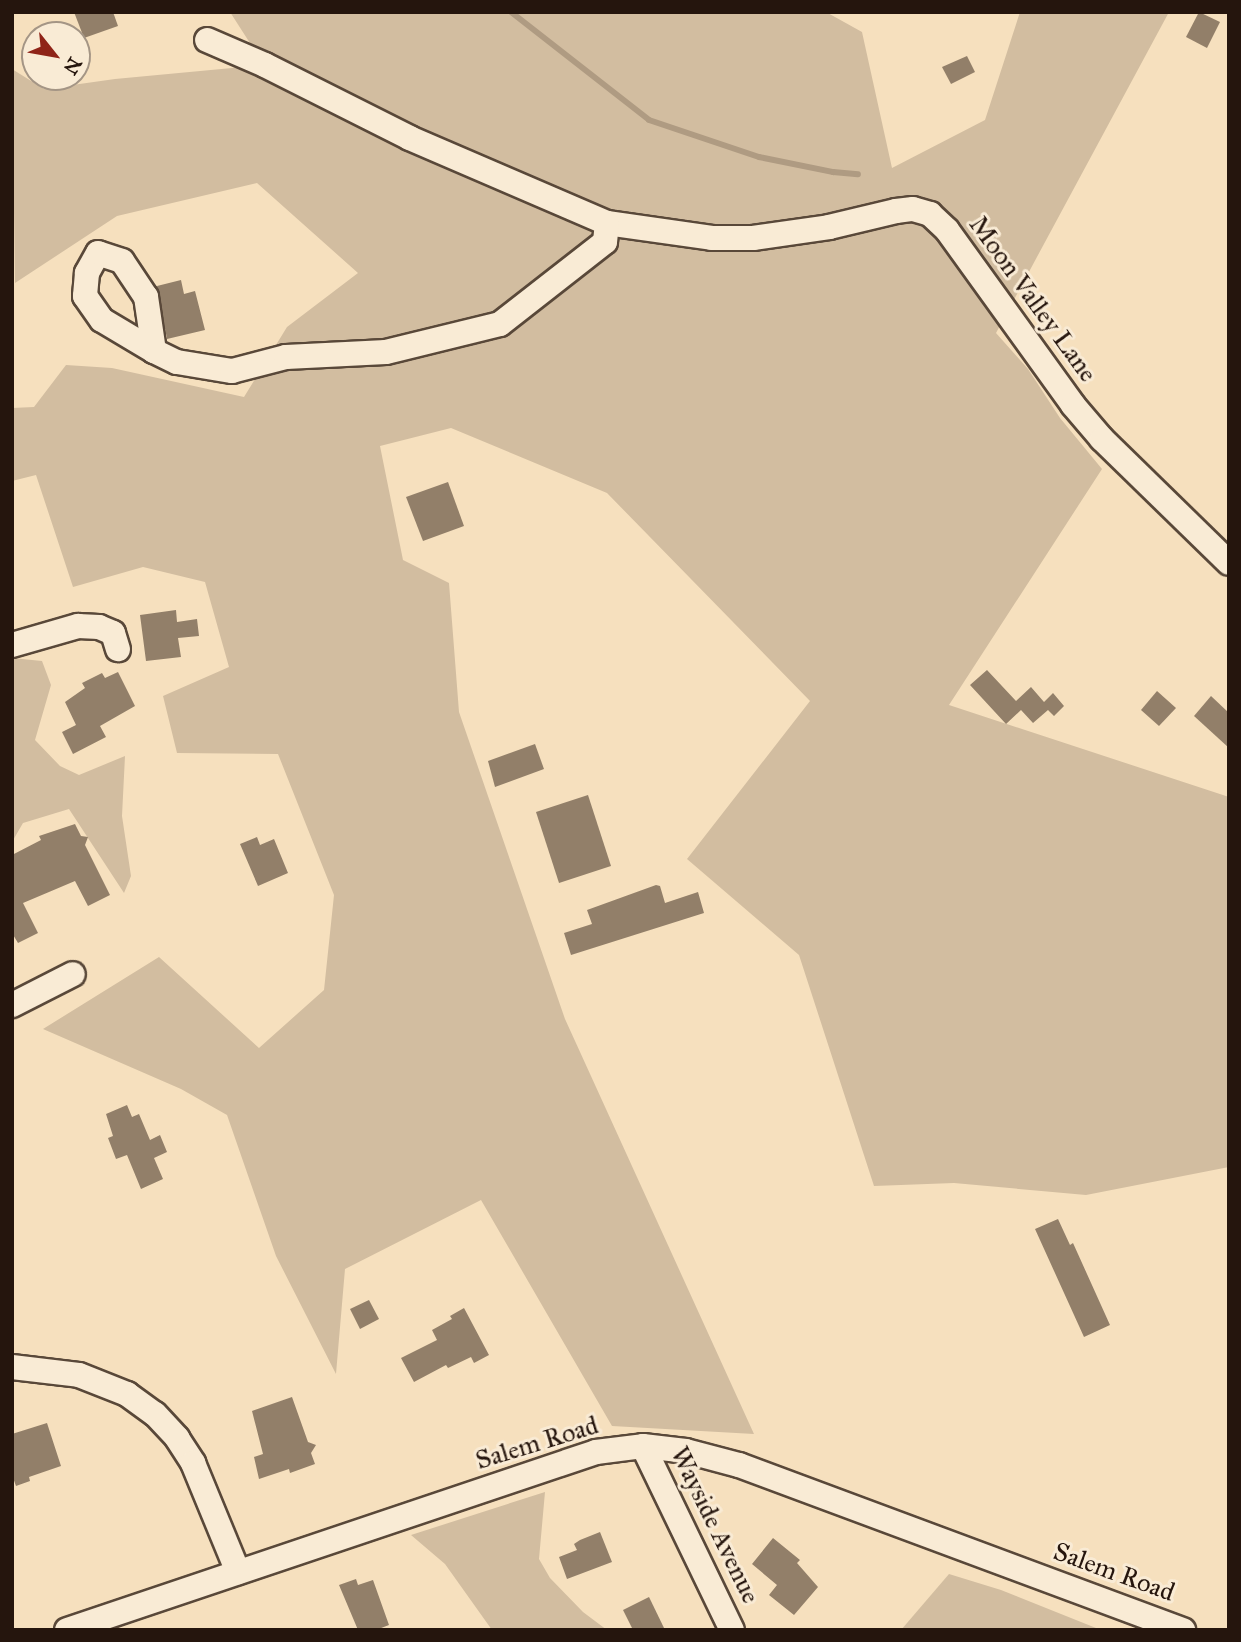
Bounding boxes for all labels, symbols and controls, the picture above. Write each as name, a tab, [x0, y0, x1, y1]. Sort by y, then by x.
north arrow	[21, 21, 91, 91]
text: N	[59, 53, 87, 79]
street label: Moon Valley Lane	[962, 210, 1104, 388]
street label: Salem Road	[472, 1410, 602, 1476]
street label: Wayside Avenue	[664, 1442, 766, 1608]
street label: Salem Road	[1049, 1536, 1179, 1608]

